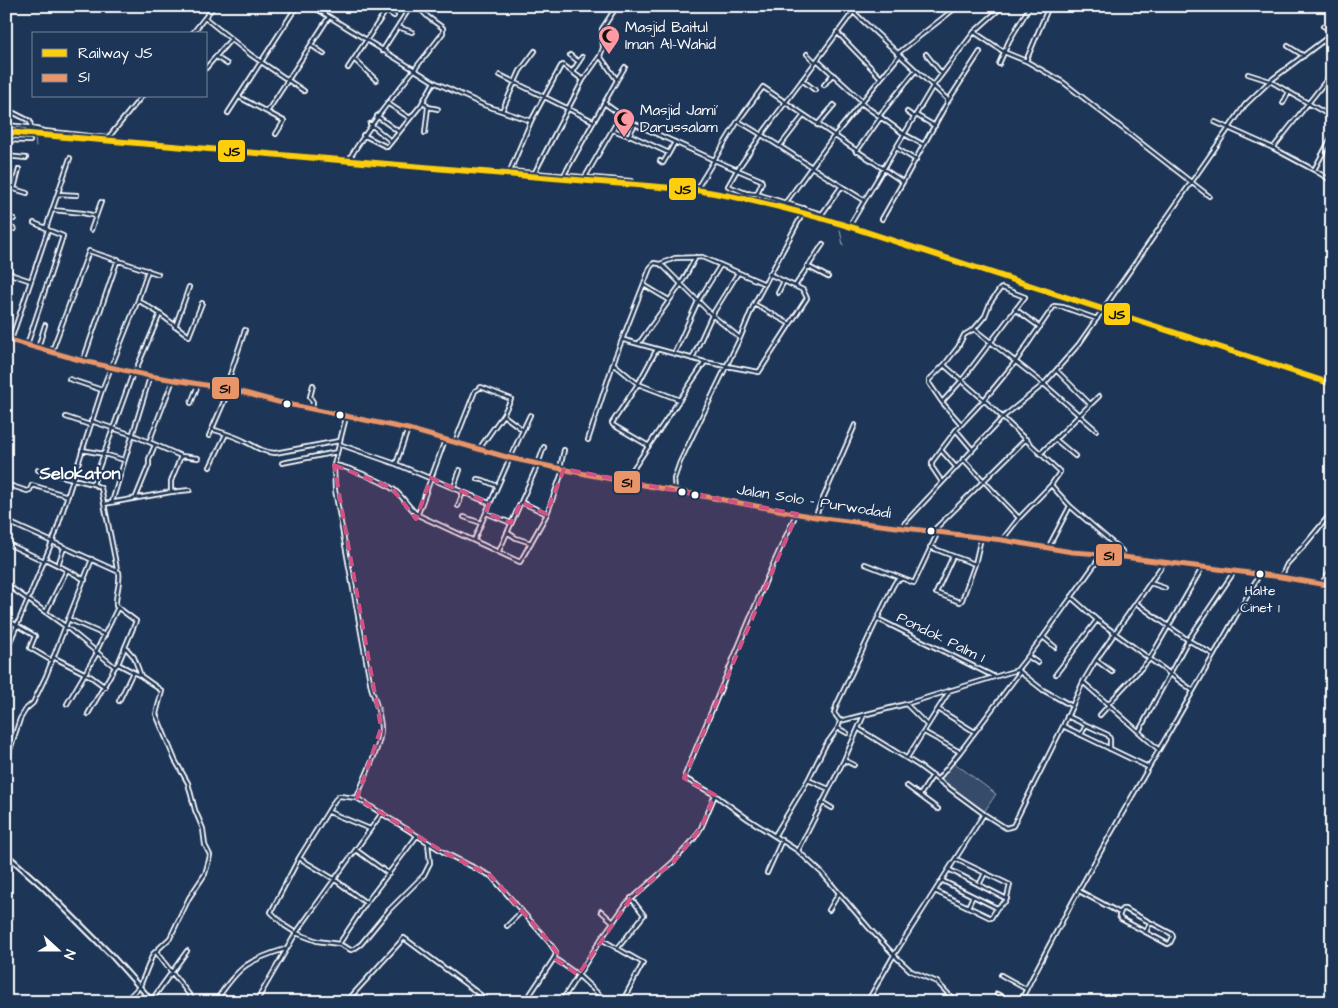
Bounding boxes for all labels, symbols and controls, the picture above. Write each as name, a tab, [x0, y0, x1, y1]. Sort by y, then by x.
place label: Masjid Baitul Iman Al-Wahid	[625, 17, 716, 55]
mosque icon: Masjid Baitul Iman Al-Wahid	[597, 24, 621, 55]
legend	[32, 32, 208, 98]
text: Railway JS	[78, 43, 153, 65]
text: S1	[78, 67, 90, 88]
place label: Masjid Jami' Darussalam	[640, 100, 718, 138]
mosque icon: Masjid Jami' Darussalam	[612, 107, 636, 138]
line badge: JS	[217, 139, 246, 163]
text: JS	[223, 142, 240, 162]
line badge: JS	[668, 177, 697, 201]
text: JS	[674, 180, 691, 200]
line badge: JS	[1103, 302, 1131, 326]
text: JS	[1108, 305, 1125, 325]
line badge: S1	[211, 376, 240, 400]
text: S1	[219, 379, 231, 399]
unlabelled marker	[282, 399, 292, 409]
unlabelled marker	[335, 410, 345, 420]
district label: Selokaton	[39, 461, 120, 486]
line badge: S1	[613, 470, 641, 494]
text: S1	[621, 473, 633, 493]
street label: Jalan Solo - Purwodadi	[735, 479, 893, 524]
unlabelled marker	[677, 487, 687, 497]
unlabelled marker	[690, 490, 700, 500]
unlabelled marker	[926, 526, 936, 536]
line badge: S1	[1095, 543, 1123, 567]
text: S1	[1103, 546, 1115, 566]
marker: Halte Cinet 1	[1255, 569, 1265, 579]
place label: Halte Cinet 1	[1240, 581, 1280, 618]
street label: Pondok Palm 1	[893, 607, 989, 668]
north arrow	[32, 926, 82, 976]
text: N	[58, 947, 80, 962]

